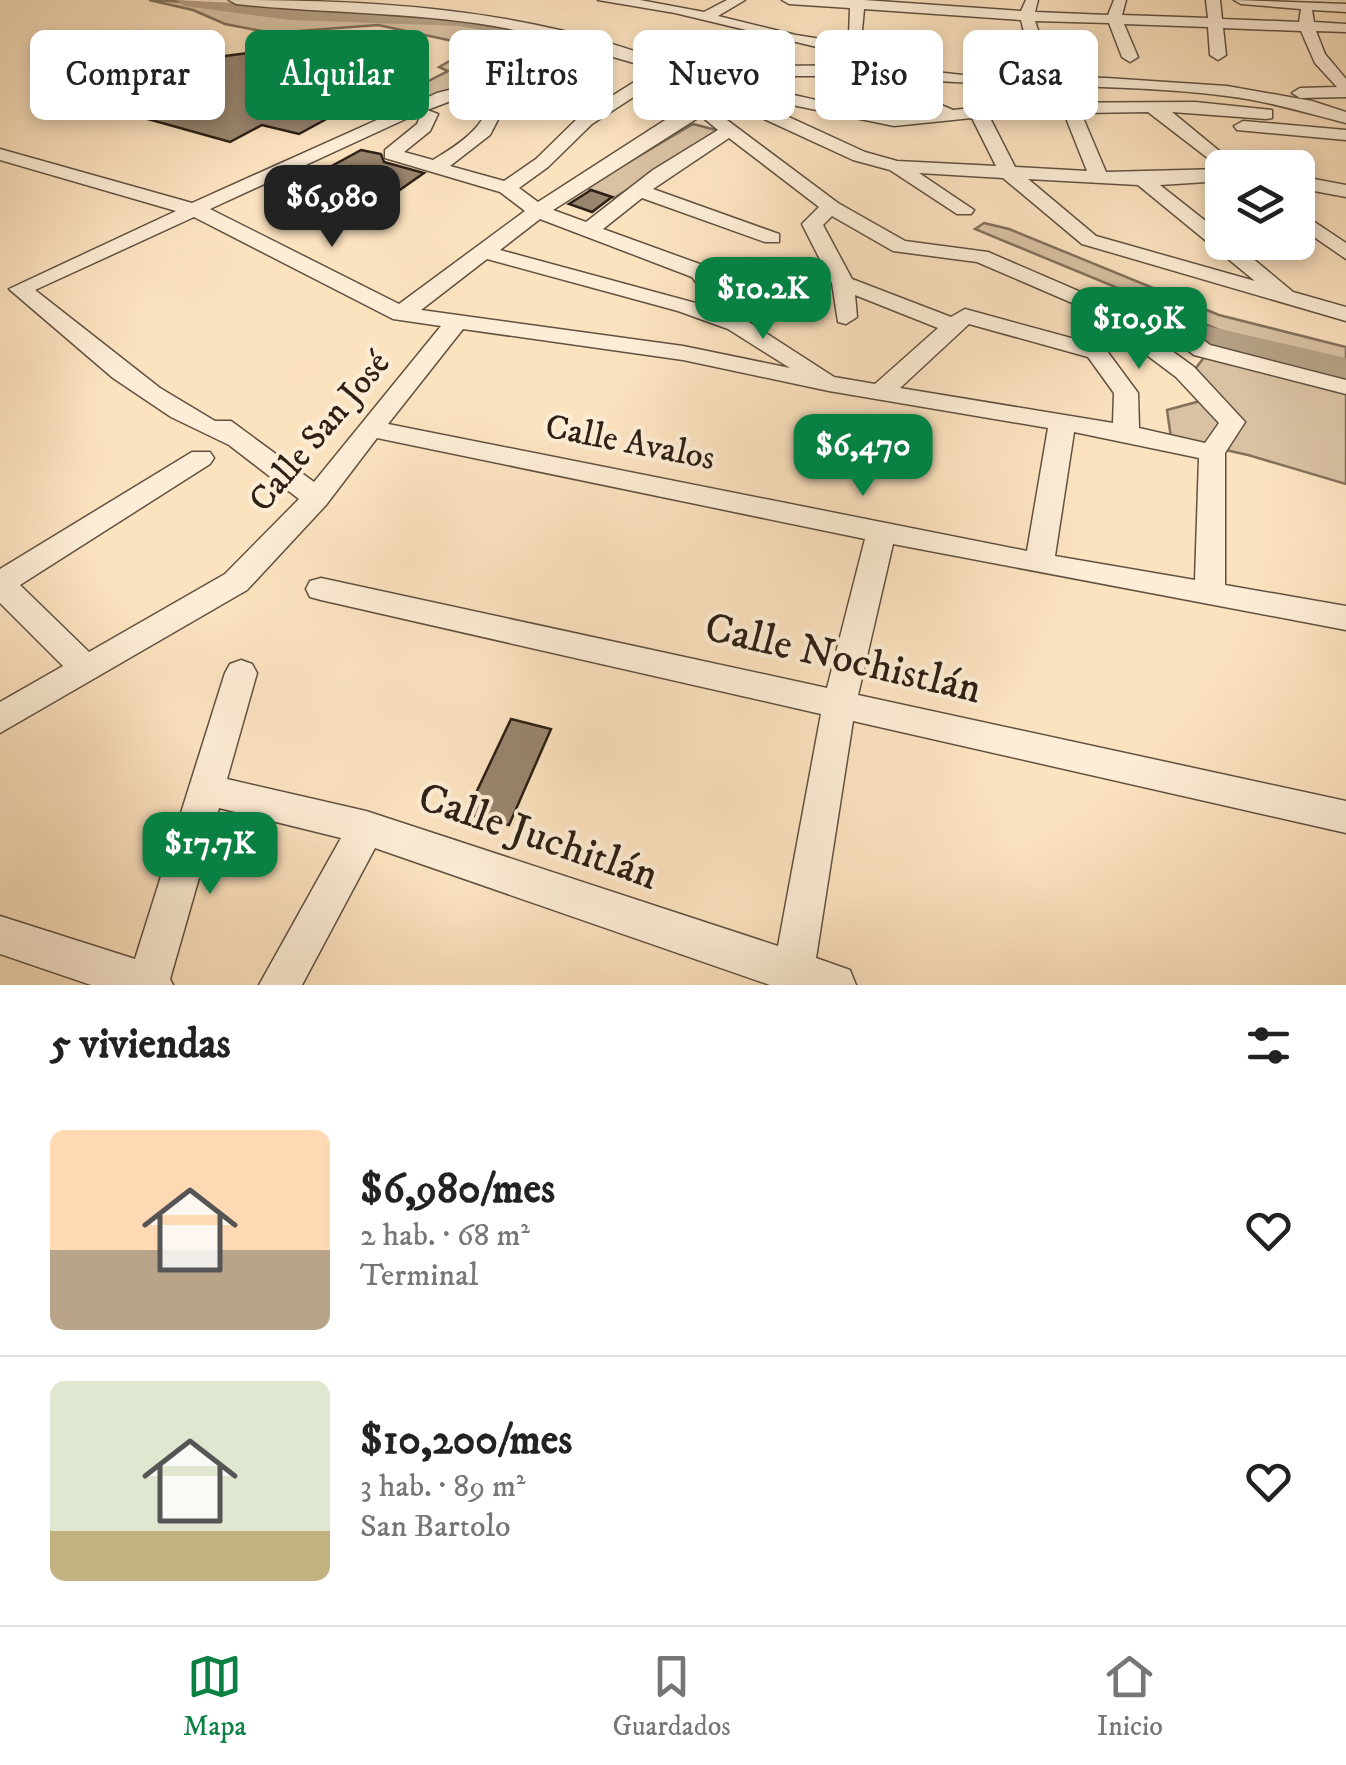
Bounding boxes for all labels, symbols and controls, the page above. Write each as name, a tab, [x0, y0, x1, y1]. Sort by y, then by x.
chip: Comprar	[30, 30, 225, 120]
chip: Alquilar	[245, 30, 429, 120]
chip: Filtros	[449, 30, 613, 120]
chip: Nuevo	[633, 30, 795, 120]
chip: Piso	[815, 30, 943, 120]
chip: Casa	[963, 30, 1098, 120]
map controls	[1205, 150, 1315, 260]
button: layers	[1205, 150, 1315, 260]
pin: $6,980	[251, 165, 413, 250]
text: $6,980	[286, 177, 378, 217]
pin: $10.2K	[682, 257, 844, 342]
text: $10.2K	[717, 269, 809, 309]
pin: $10.9K	[1058, 287, 1220, 372]
text: $10.9K	[1093, 299, 1185, 339]
street label: Calle San José	[240, 342, 400, 521]
street label: Calle Avalos	[541, 405, 719, 481]
pin: $6,470	[782, 414, 944, 499]
text: $6,470	[816, 426, 910, 466]
street label: Calle Nochistlán	[700, 602, 986, 716]
street label: Calle Juchitlán	[411, 772, 665, 902]
pin: $17.7K	[129, 812, 291, 897]
text: $17.7K	[165, 824, 255, 864]
icon: filters	[1241, 1018, 1296, 1073]
text: 5 viviendas	[50, 1019, 231, 1071]
text: $6,980/mes	[360, 1164, 555, 1216]
icon: home	[130, 1170, 250, 1290]
icon: heart	[1241, 1203, 1296, 1258]
text: 2 hab. · 68 m²	[360, 1216, 530, 1256]
text: Terminal	[360, 1256, 478, 1296]
text: $10,200/mes	[360, 1415, 572, 1467]
icon: home	[130, 1421, 250, 1541]
icon: heart	[1241, 1454, 1296, 1509]
text: 3 hab. · 89 m²	[360, 1467, 525, 1507]
text: San Bartolo	[360, 1507, 510, 1547]
tab: Mapa	[183, 1649, 246, 1744]
tab: Guardados	[613, 1649, 731, 1744]
tab: Inicio	[1097, 1649, 1163, 1744]

